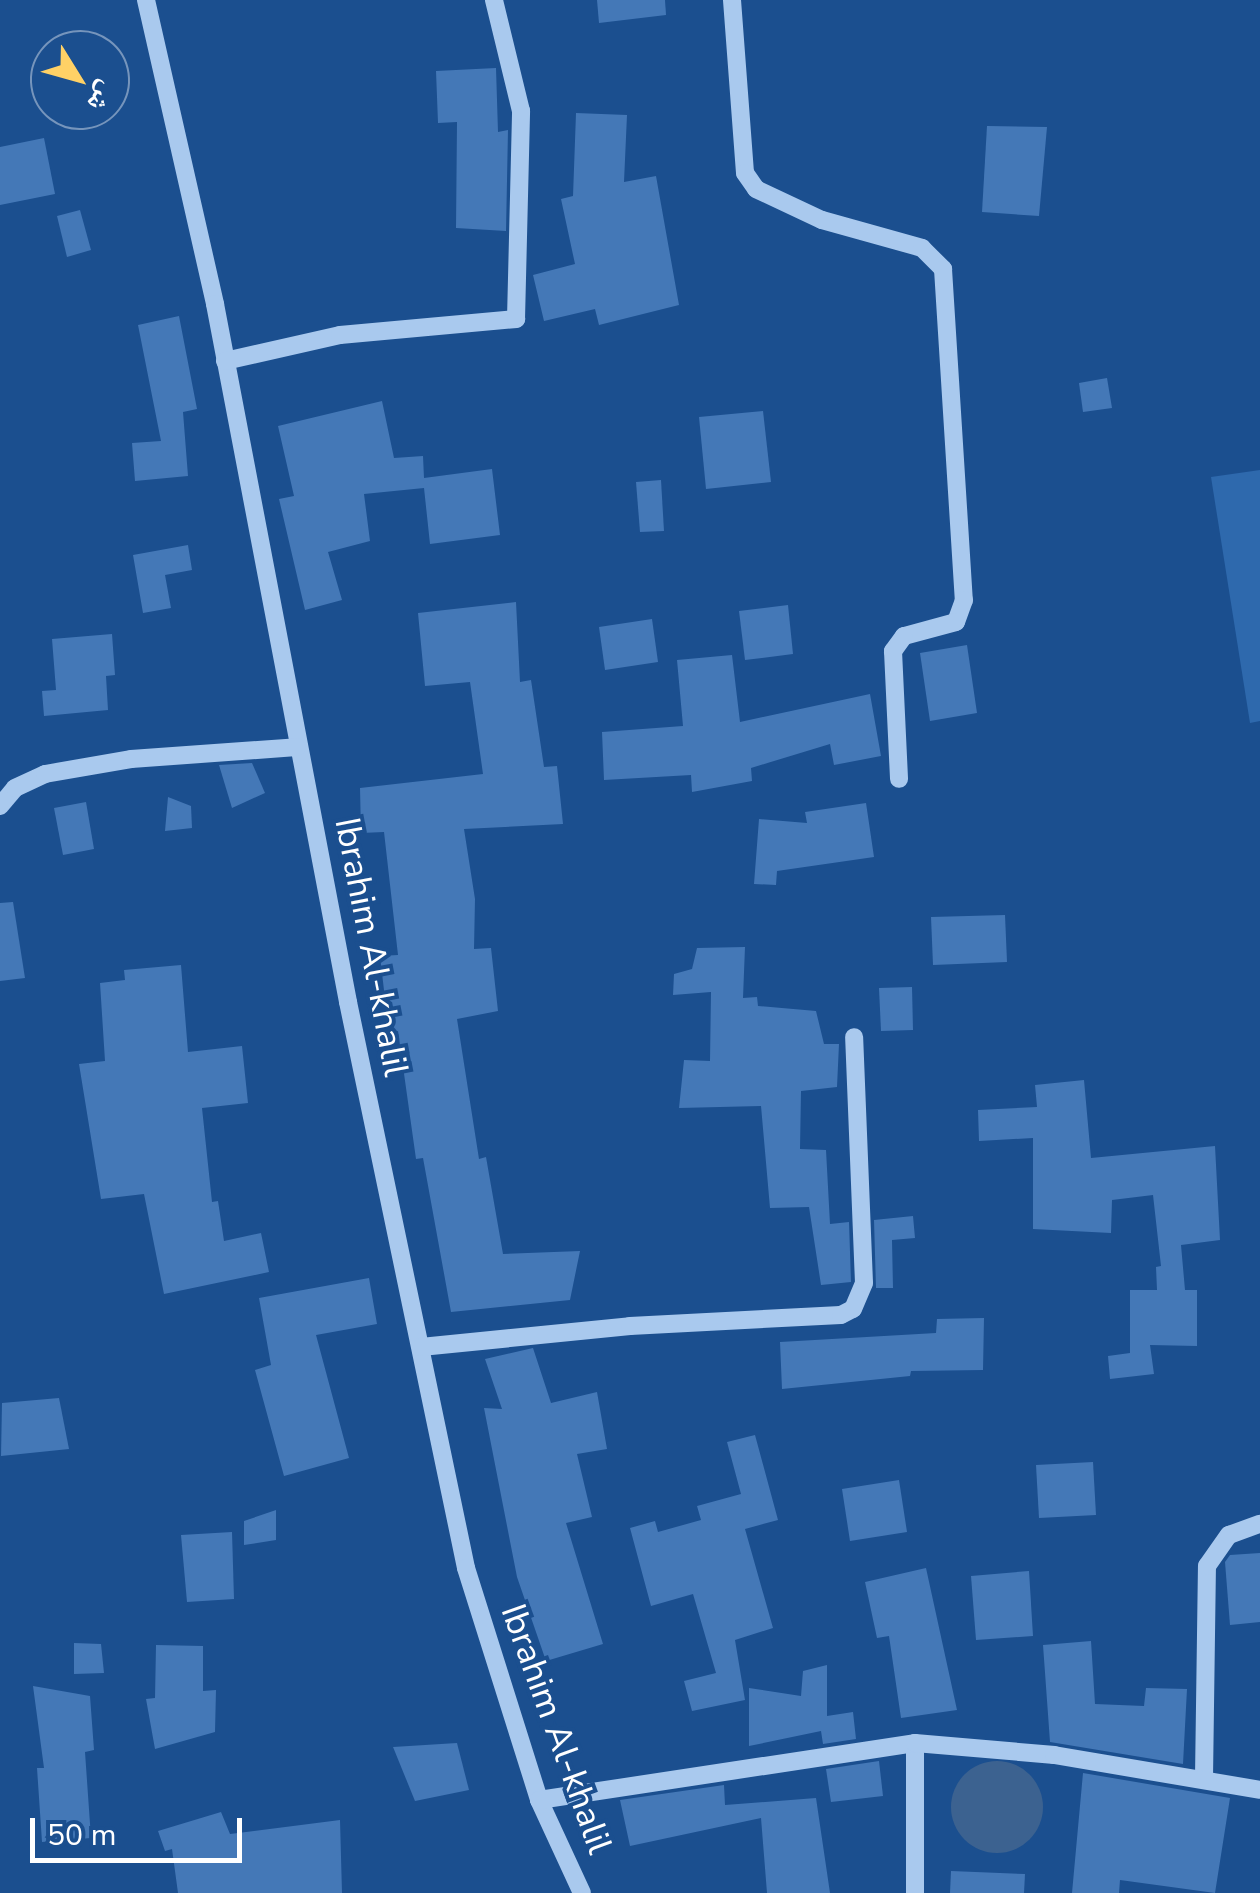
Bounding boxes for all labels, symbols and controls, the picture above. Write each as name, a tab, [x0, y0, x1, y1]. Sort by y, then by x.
north arrow	[30, 30, 130, 130]
text: ش	[78, 74, 126, 120]
street label: Ibrahim Al-khalil	[325, 814, 417, 1080]
street label: Ibrahim Al-khalil	[491, 1599, 621, 1859]
scale bar	[35, 1798, 248, 1860]
text: 50 m	[47, 1815, 116, 1856]

